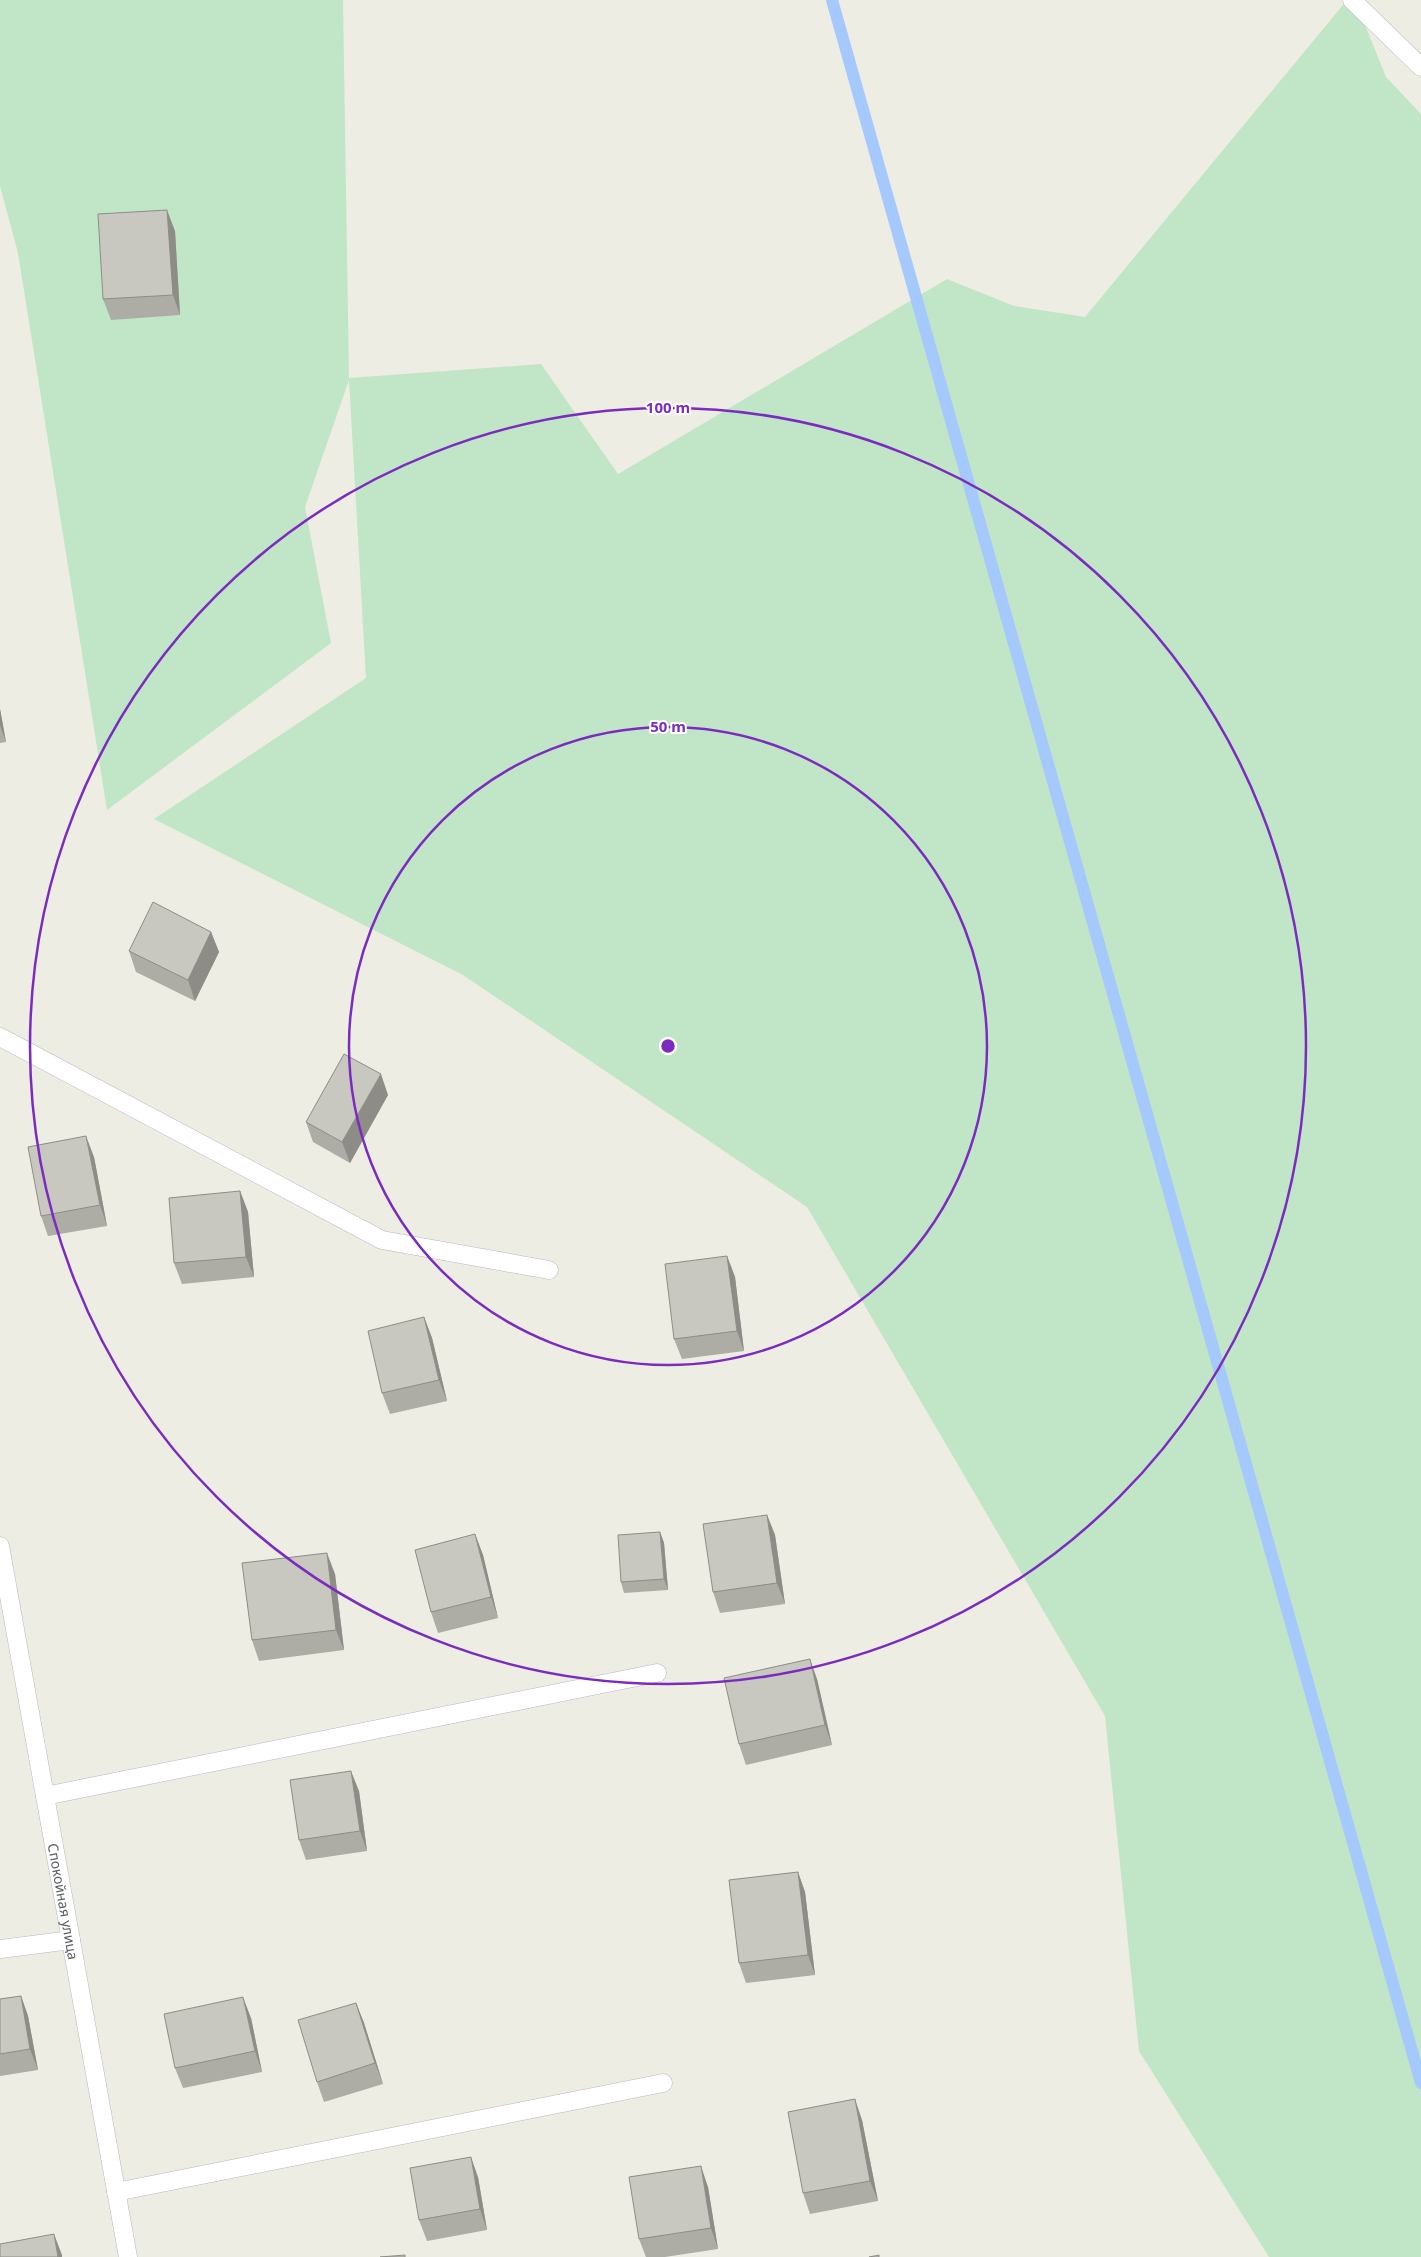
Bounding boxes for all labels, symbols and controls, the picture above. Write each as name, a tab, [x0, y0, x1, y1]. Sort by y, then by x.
text: 100 m	[646, 397, 690, 417]
text: 50 m	[650, 716, 686, 736]
centre of rings	[659, 1037, 677, 1055]
street label: Спокойная улица	[44, 1842, 84, 1961]

